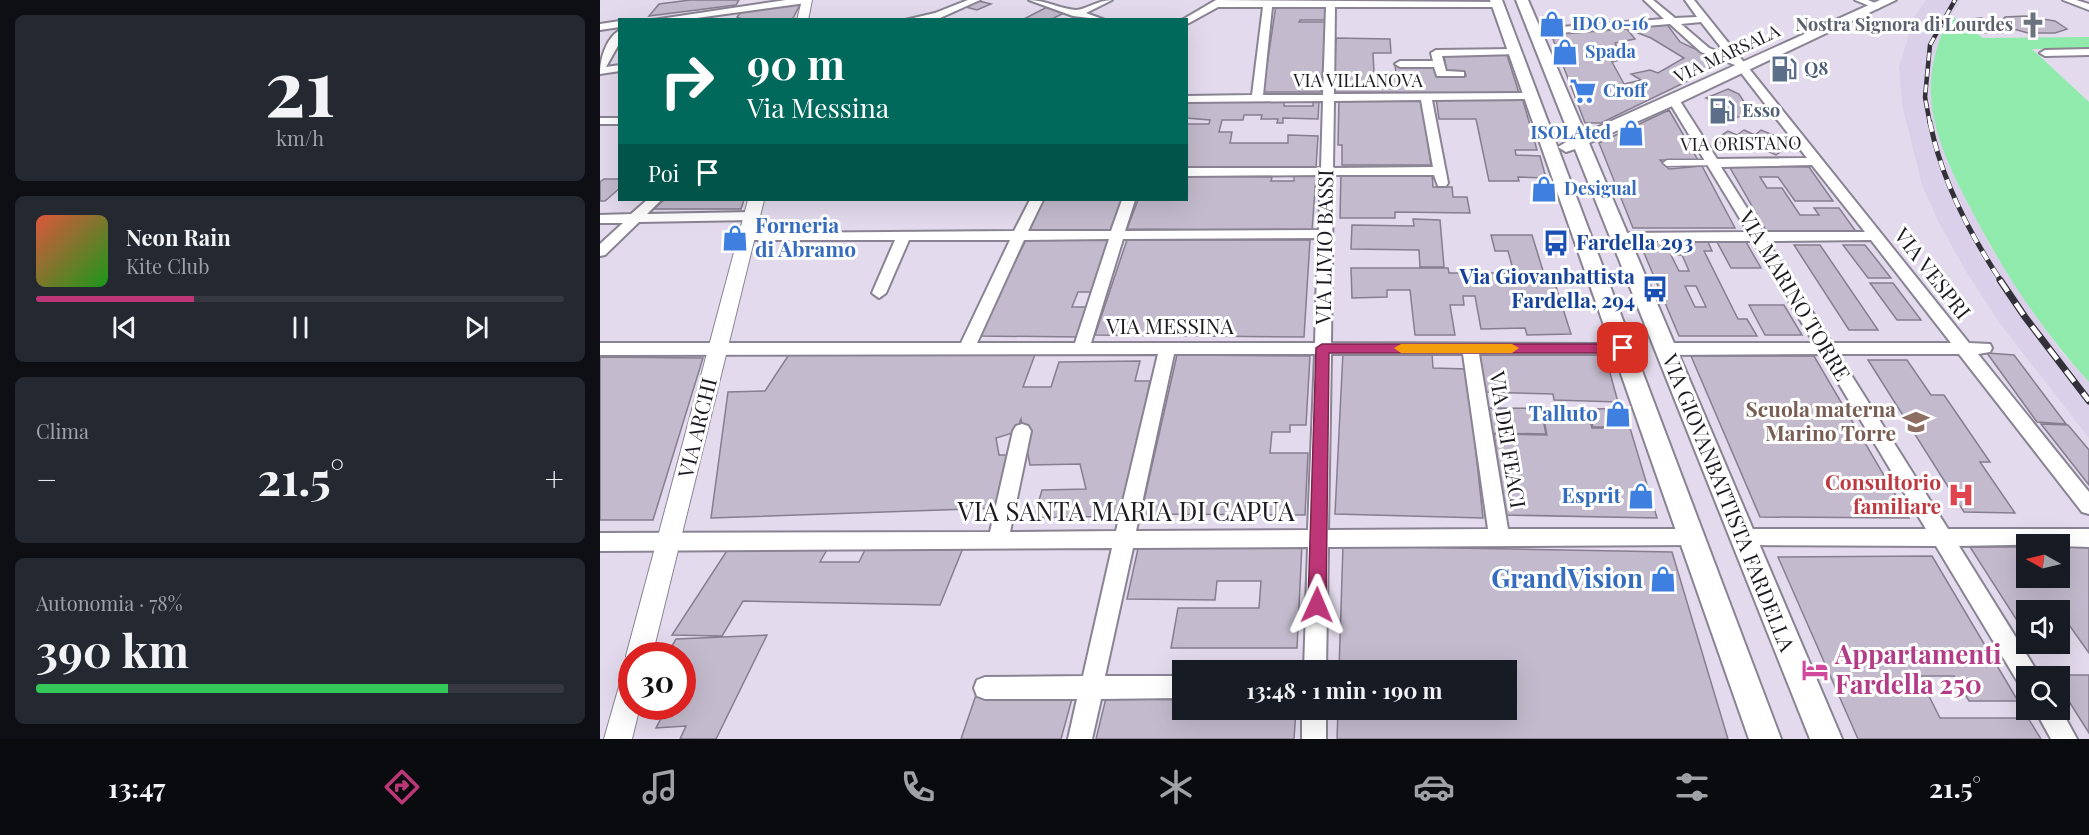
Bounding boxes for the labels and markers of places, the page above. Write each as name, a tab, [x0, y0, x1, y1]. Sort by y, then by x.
shop icon: IDO 0-16	[1537, 9, 1567, 39]
church icon: Nostra Signora di Lourdes	[2018, 10, 2048, 40]
place label: IDO 0-16	[1572, 11, 1648, 35]
place label: Nostra Signora di Lourdes	[1795, 12, 2013, 36]
shop icon: Spada	[1550, 37, 1580, 67]
place label: Spada	[1585, 39, 1636, 63]
fuel station icon: Q8	[1769, 54, 1799, 84]
place label: Q8	[1804, 56, 1828, 80]
supermarket icon: Croff	[1568, 76, 1598, 106]
place label: Croff	[1603, 78, 1648, 102]
fuel station icon: Esso	[1707, 96, 1737, 126]
place label: Esso	[1742, 98, 1780, 122]
shop icon: ISOLAted	[1616, 118, 1646, 148]
place label: ISOLAted	[1530, 120, 1611, 144]
shop icon: Desigual	[1529, 174, 1559, 204]
place label: Desigual	[1564, 176, 1637, 200]
place label: Forneria di Abramo	[755, 210, 856, 262]
shop icon: Forneria di Abramo	[720, 223, 750, 253]
place label: Fardella 293	[1576, 227, 1693, 255]
bus stop icon: Fardella 293	[1541, 228, 1571, 258]
place label: Via Giovanbattista Fardella, 294	[1458, 261, 1635, 313]
bus stop icon: Via Giovanbattista Fardella, 294	[1640, 274, 1670, 304]
pin	[1597, 322, 1648, 373]
place label: Scuola materna Marino Torre	[1746, 394, 1896, 446]
place label: Talluto	[1529, 398, 1598, 426]
shop icon: Talluto	[1603, 399, 1633, 429]
school or university icon: Scuola materna Marino Torre	[1901, 407, 1931, 437]
place label: Consultorio familiare	[1825, 467, 1941, 519]
place label: Esprit	[1562, 480, 1622, 508]
hospital icon: Consultorio familiare	[1946, 480, 1976, 510]
shop icon: Esprit	[1626, 481, 1656, 511]
place label: GrandVision	[1491, 560, 1643, 595]
shop icon: GrandVision	[1648, 564, 1678, 594]
place label: Appartamenti Fardella 250	[1834, 636, 2002, 701]
hotel icon: Appartamenti Fardella 250	[1800, 655, 1830, 685]

